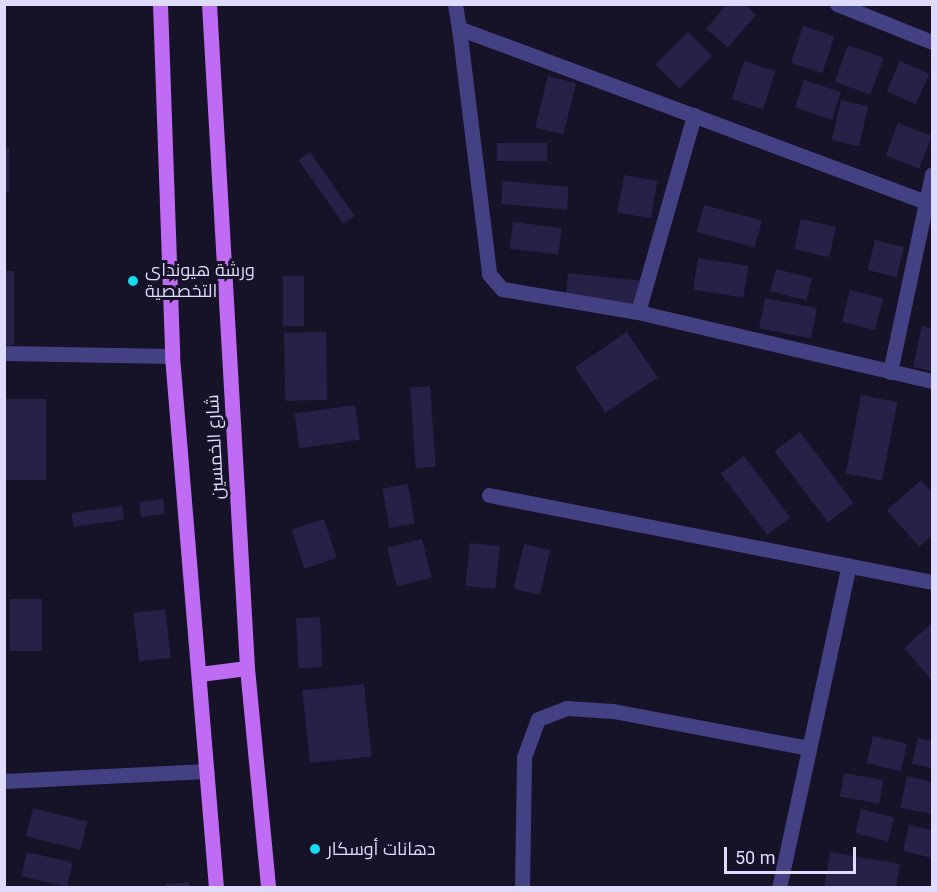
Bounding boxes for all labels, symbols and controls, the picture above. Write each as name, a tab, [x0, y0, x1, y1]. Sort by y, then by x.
place label: ورشة هيونداي التخصصية	[145, 260, 255, 302]
marker: ورشة هيونداي التخصصية	[126, 274, 140, 288]
street label: شارع الخمسين	[201, 394, 229, 500]
scale bar	[727, 835, 859, 873]
place label: دهانات أوسكار	[327, 838, 436, 860]
marker: دهانات أوسكار	[308, 842, 322, 856]
text: 50 m	[735, 847, 775, 868]

